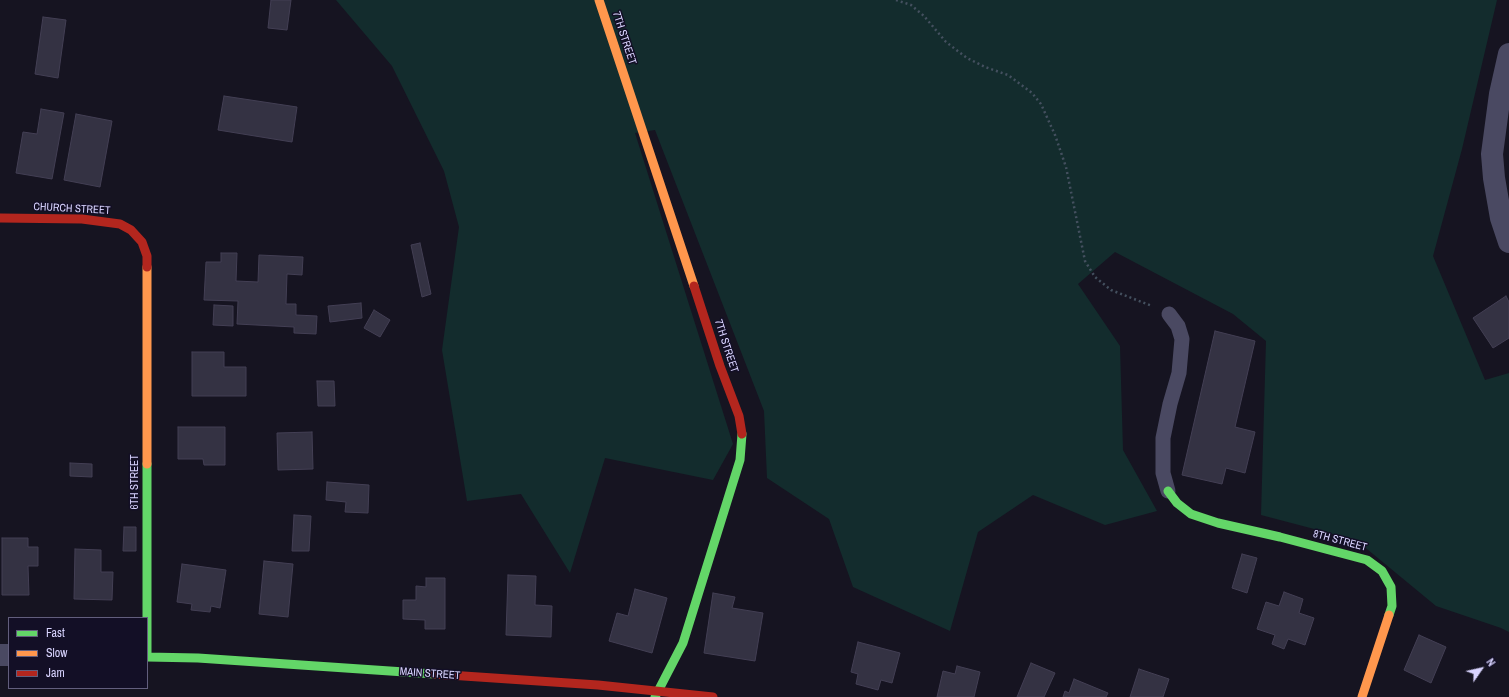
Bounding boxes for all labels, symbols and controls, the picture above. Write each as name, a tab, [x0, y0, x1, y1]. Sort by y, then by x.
street label: 7TH STREET	[609, 10, 639, 66]
street label: CHURCH STREET	[33, 200, 111, 218]
street label: 7TH STREET	[711, 318, 741, 374]
street label: 6TH STREET	[128, 454, 142, 510]
street label: 8TH STREET	[1312, 527, 1368, 555]
legend	[8, 617, 148, 689]
text: Fast	[46, 625, 65, 641]
text: Slow	[46, 645, 67, 661]
north arrow	[1461, 649, 1501, 689]
text: N	[1483, 656, 1499, 669]
text: Jam	[46, 665, 65, 681]
street label: MAIN STREET	[399, 665, 461, 683]

